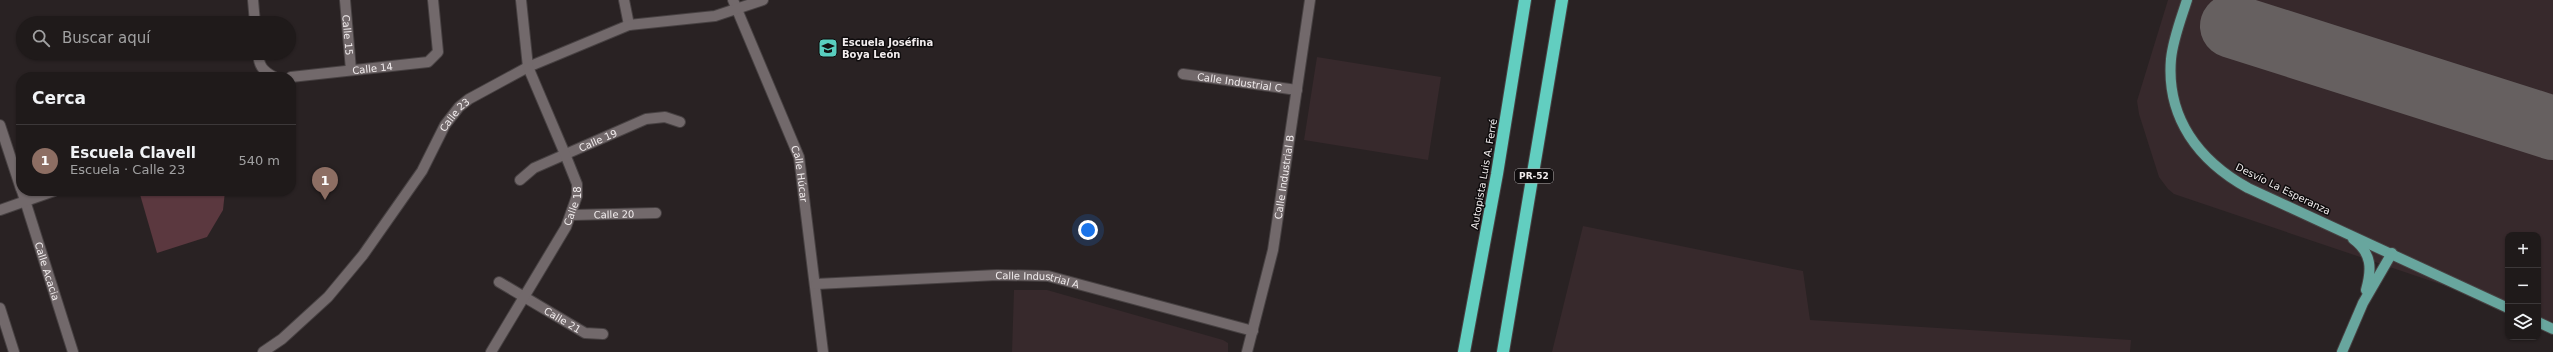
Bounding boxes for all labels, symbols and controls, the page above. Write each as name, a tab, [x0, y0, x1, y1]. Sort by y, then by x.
street label: Calle 15	[341, 14, 355, 56]
search box	[16, 16, 296, 60]
icon: search	[30, 27, 52, 49]
text: Buscar aquí	[62, 29, 150, 47]
school or university icon: Escuela Joséfina Boya León	[817, 37, 839, 59]
place label: Escuela Joséfina Boya León	[842, 37, 933, 60]
street label: Calle 14	[352, 60, 393, 76]
street label: Calle Industrial C	[1197, 71, 1282, 93]
text: Cerca	[32, 88, 86, 108]
street label: Calle 23	[437, 96, 471, 133]
street label: Autopista Luis A. Ferré	[1469, 118, 1499, 230]
street label: Calle 19	[577, 127, 619, 153]
street label: Calle Industrial B	[1272, 134, 1295, 220]
text: Escuela Clavell	[70, 144, 196, 162]
street label: Calle Húcar	[789, 144, 810, 204]
text: 1	[40, 153, 50, 168]
text: 540 m	[238, 153, 280, 168]
street label: Desvío La Esperanza	[2234, 161, 2332, 217]
text: Escuela · Calle 23	[70, 162, 185, 177]
pin: 1	[312, 167, 338, 200]
road number: PR-52	[1515, 169, 1553, 183]
street label: Calle 18	[561, 186, 583, 227]
street label: Calle 20	[593, 208, 635, 220]
your location	[1078, 220, 1098, 240]
map controls	[2505, 232, 2541, 340]
button: +	[2505, 232, 2541, 268]
street label: Calle Acacia	[33, 240, 62, 302]
button: −	[2505, 268, 2541, 304]
street label: Calle Industrial A	[995, 269, 1081, 290]
button: layers	[2505, 304, 2541, 340]
street label: Calle 21	[542, 305, 583, 335]

